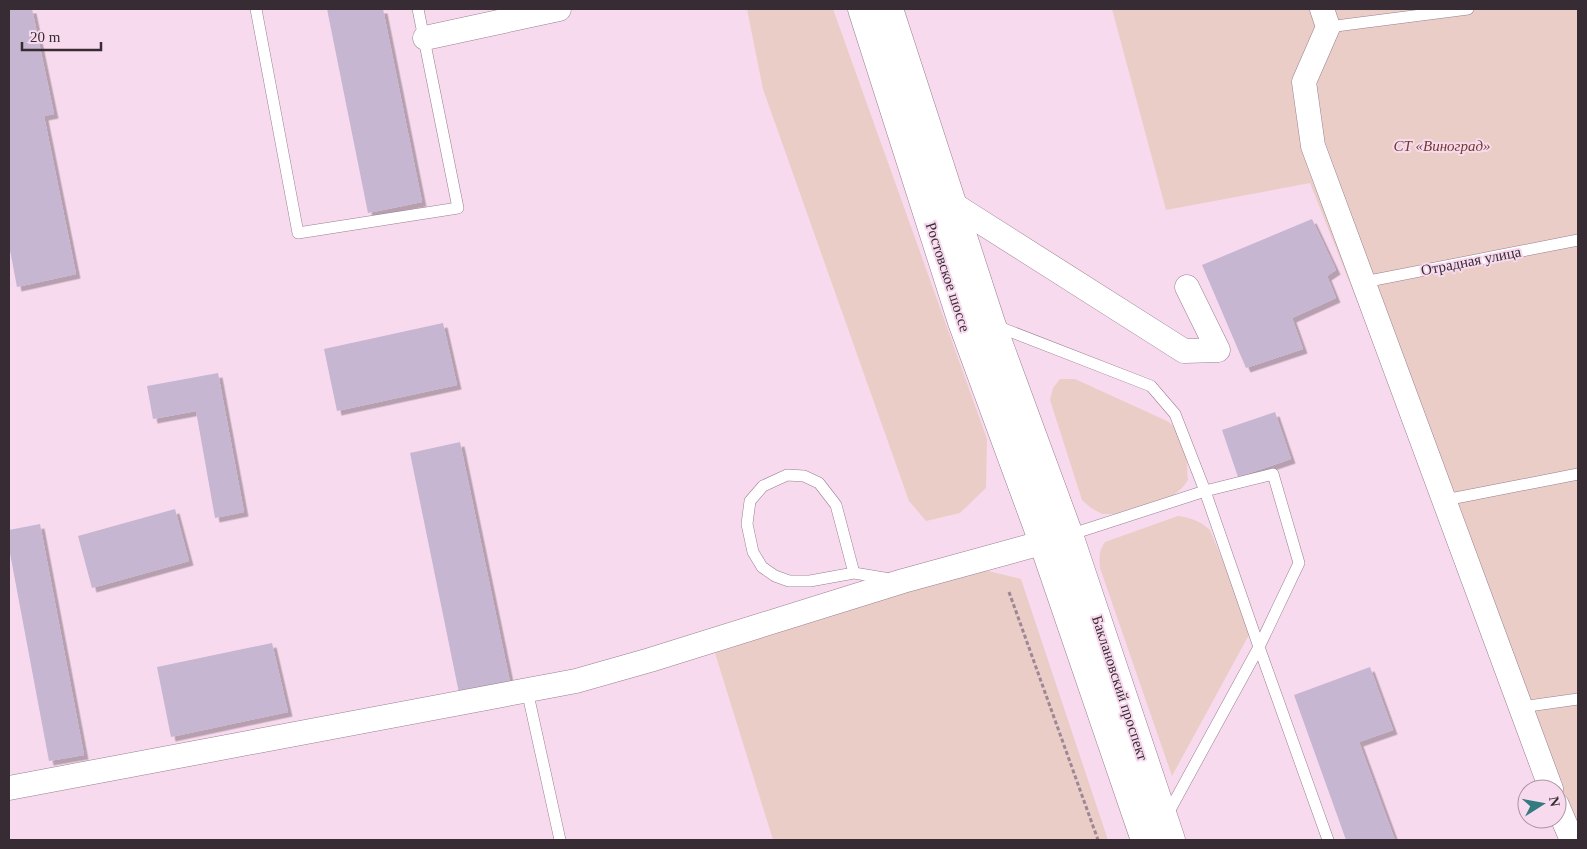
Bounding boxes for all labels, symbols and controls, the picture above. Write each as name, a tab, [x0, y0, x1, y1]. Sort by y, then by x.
scale bar	[22, 20, 101, 52]
text: 20 m	[30, 29, 61, 45]
park label: СТ «Виноград»	[1393, 138, 1491, 154]
street label: Ростовское шоссе	[923, 220, 973, 334]
street label: Отрадная улица	[1420, 243, 1523, 279]
street label: Баклановский проспект	[1089, 614, 1151, 763]
north arrow	[1517, 779, 1567, 829]
text: N	[1546, 795, 1563, 808]

